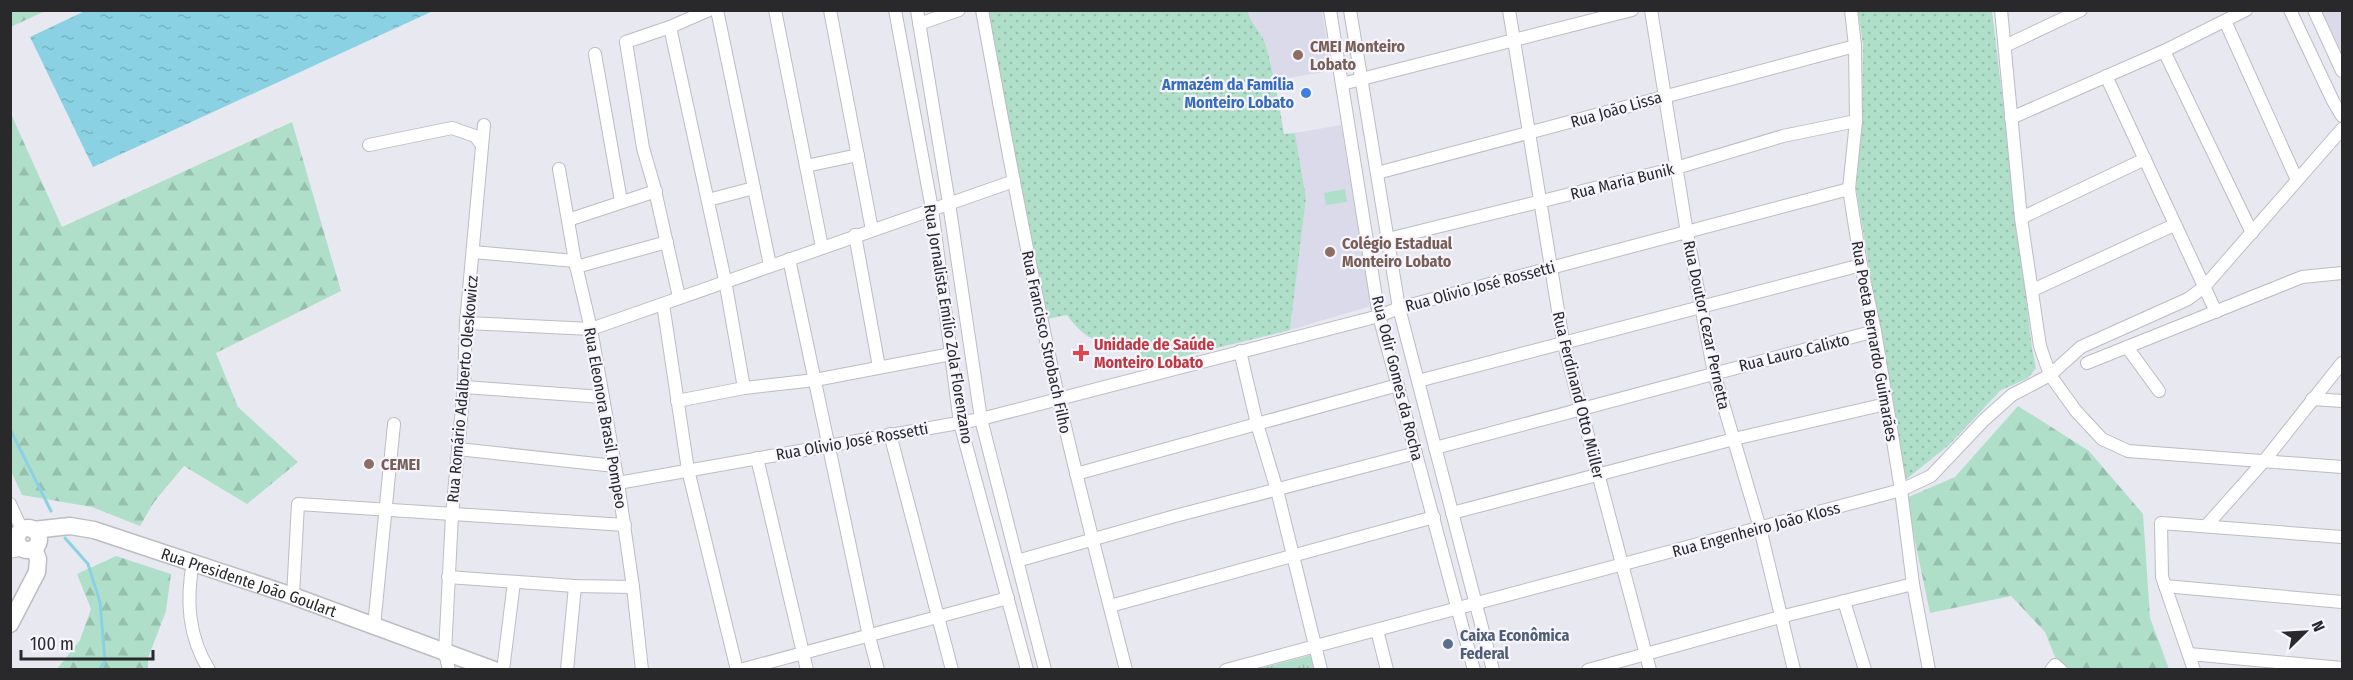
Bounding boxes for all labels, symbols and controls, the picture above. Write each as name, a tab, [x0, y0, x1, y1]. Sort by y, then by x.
place label: CMEI Monteiro Lobato	[1310, 37, 1406, 74]
marker: CMEI Monteiro Lobato	[1291, 48, 1305, 62]
place label: Armazém da Família Monteiro Lobato	[1161, 75, 1294, 112]
marker: Armazém da Família Monteiro Lobato	[1299, 86, 1313, 100]
street label: Rua João Lissa	[1568, 87, 1664, 132]
street label: Rua Maria Bunik	[1568, 159, 1676, 204]
street label: Rua Jornalista Emílio Zola Florenzano	[920, 203, 977, 445]
place label: Colégio Estadual Monteiro Lobato	[1342, 234, 1453, 271]
street label: Rua Doutor Cezar Pernetta	[1679, 239, 1734, 412]
street label: Rua Poeta Bernardo Guimarães	[1847, 239, 1902, 443]
marker: Colégio Estadual Monteiro Lobato	[1323, 245, 1337, 259]
street label: Rua Francisco Strobach Filho	[1018, 249, 1075, 435]
street label: Rua Olivio José Rossetti	[1403, 257, 1557, 316]
street label: Rua Romário Adalberto Oleskowicz	[443, 275, 482, 503]
street label: Rua Odir Gomes da Rocha	[1368, 294, 1427, 463]
street label: Rua Ferdinand Otto Müller	[1549, 309, 1609, 481]
street label: Rua Eleonora Brasil Pompeo	[580, 326, 631, 510]
street label: Rua Lauro Calixto	[1737, 330, 1851, 375]
place label: Unidade de Saúde Monteiro Lobato	[1094, 335, 1214, 372]
marker: Unidade de Saúde Monteiro Lobato	[1072, 344, 1090, 362]
street label: Rua Olivio José Rossetti	[774, 419, 930, 464]
place label: CEMEI	[381, 455, 420, 474]
marker: CEMEI	[362, 457, 376, 471]
street label: Rua Engenheiro João Kloss	[1670, 498, 1842, 561]
street label: Rua Presidente João Goulart	[159, 544, 340, 621]
north arrow	[2275, 602, 2335, 662]
text: N	[2308, 618, 2329, 634]
scale bar	[21, 623, 153, 661]
place label: Caixa Econômica Federal	[1460, 626, 1569, 663]
text: 100 m	[30, 633, 74, 655]
marker: Caixa Econômica Federal	[1441, 637, 1455, 651]

